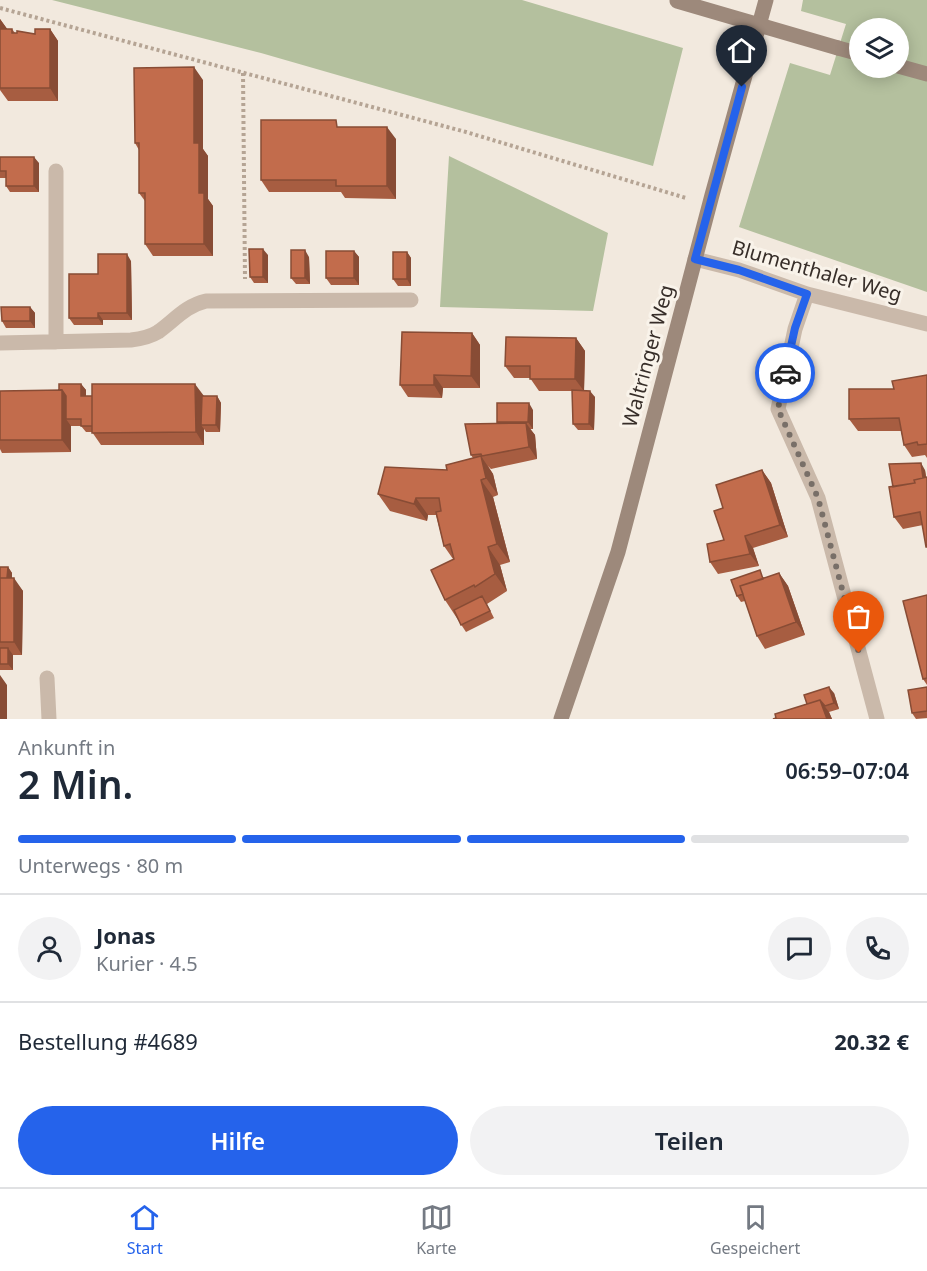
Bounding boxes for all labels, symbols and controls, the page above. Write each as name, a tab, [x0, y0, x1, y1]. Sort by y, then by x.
map controls	[849, 18, 909, 78]
button: layers	[849, 18, 909, 78]
pin	[716, 25, 767, 87]
icon: home	[725, 34, 758, 67]
street label: Blumenthaler Weg	[729, 233, 905, 308]
street label: Waltringer Weg	[616, 282, 680, 430]
courier	[755, 343, 815, 403]
icon: car	[769, 357, 802, 390]
pin	[833, 591, 884, 653]
icon: bag	[842, 600, 875, 633]
text: Ankunft in	[18, 734, 115, 761]
text: 06:59–07:04	[785, 755, 909, 785]
text: 2 Min.	[18, 757, 133, 810]
text: Unterwegs · 80 m	[18, 852, 183, 879]
button: person	[18, 917, 81, 980]
button: chat	[768, 917, 831, 980]
button: phone	[846, 917, 909, 980]
text: Jonas	[96, 920, 156, 950]
text: Kurier · 4.5	[96, 950, 198, 977]
text: Bestellung #4689	[18, 1026, 198, 1056]
text: 20.32 €	[834, 1026, 909, 1056]
button: Hilfe	[18, 1106, 458, 1175]
button: Teilen	[470, 1106, 909, 1175]
tab: Start	[127, 1201, 163, 1259]
tab: Karte	[416, 1201, 456, 1259]
tab: Gespeichert	[710, 1201, 800, 1259]

